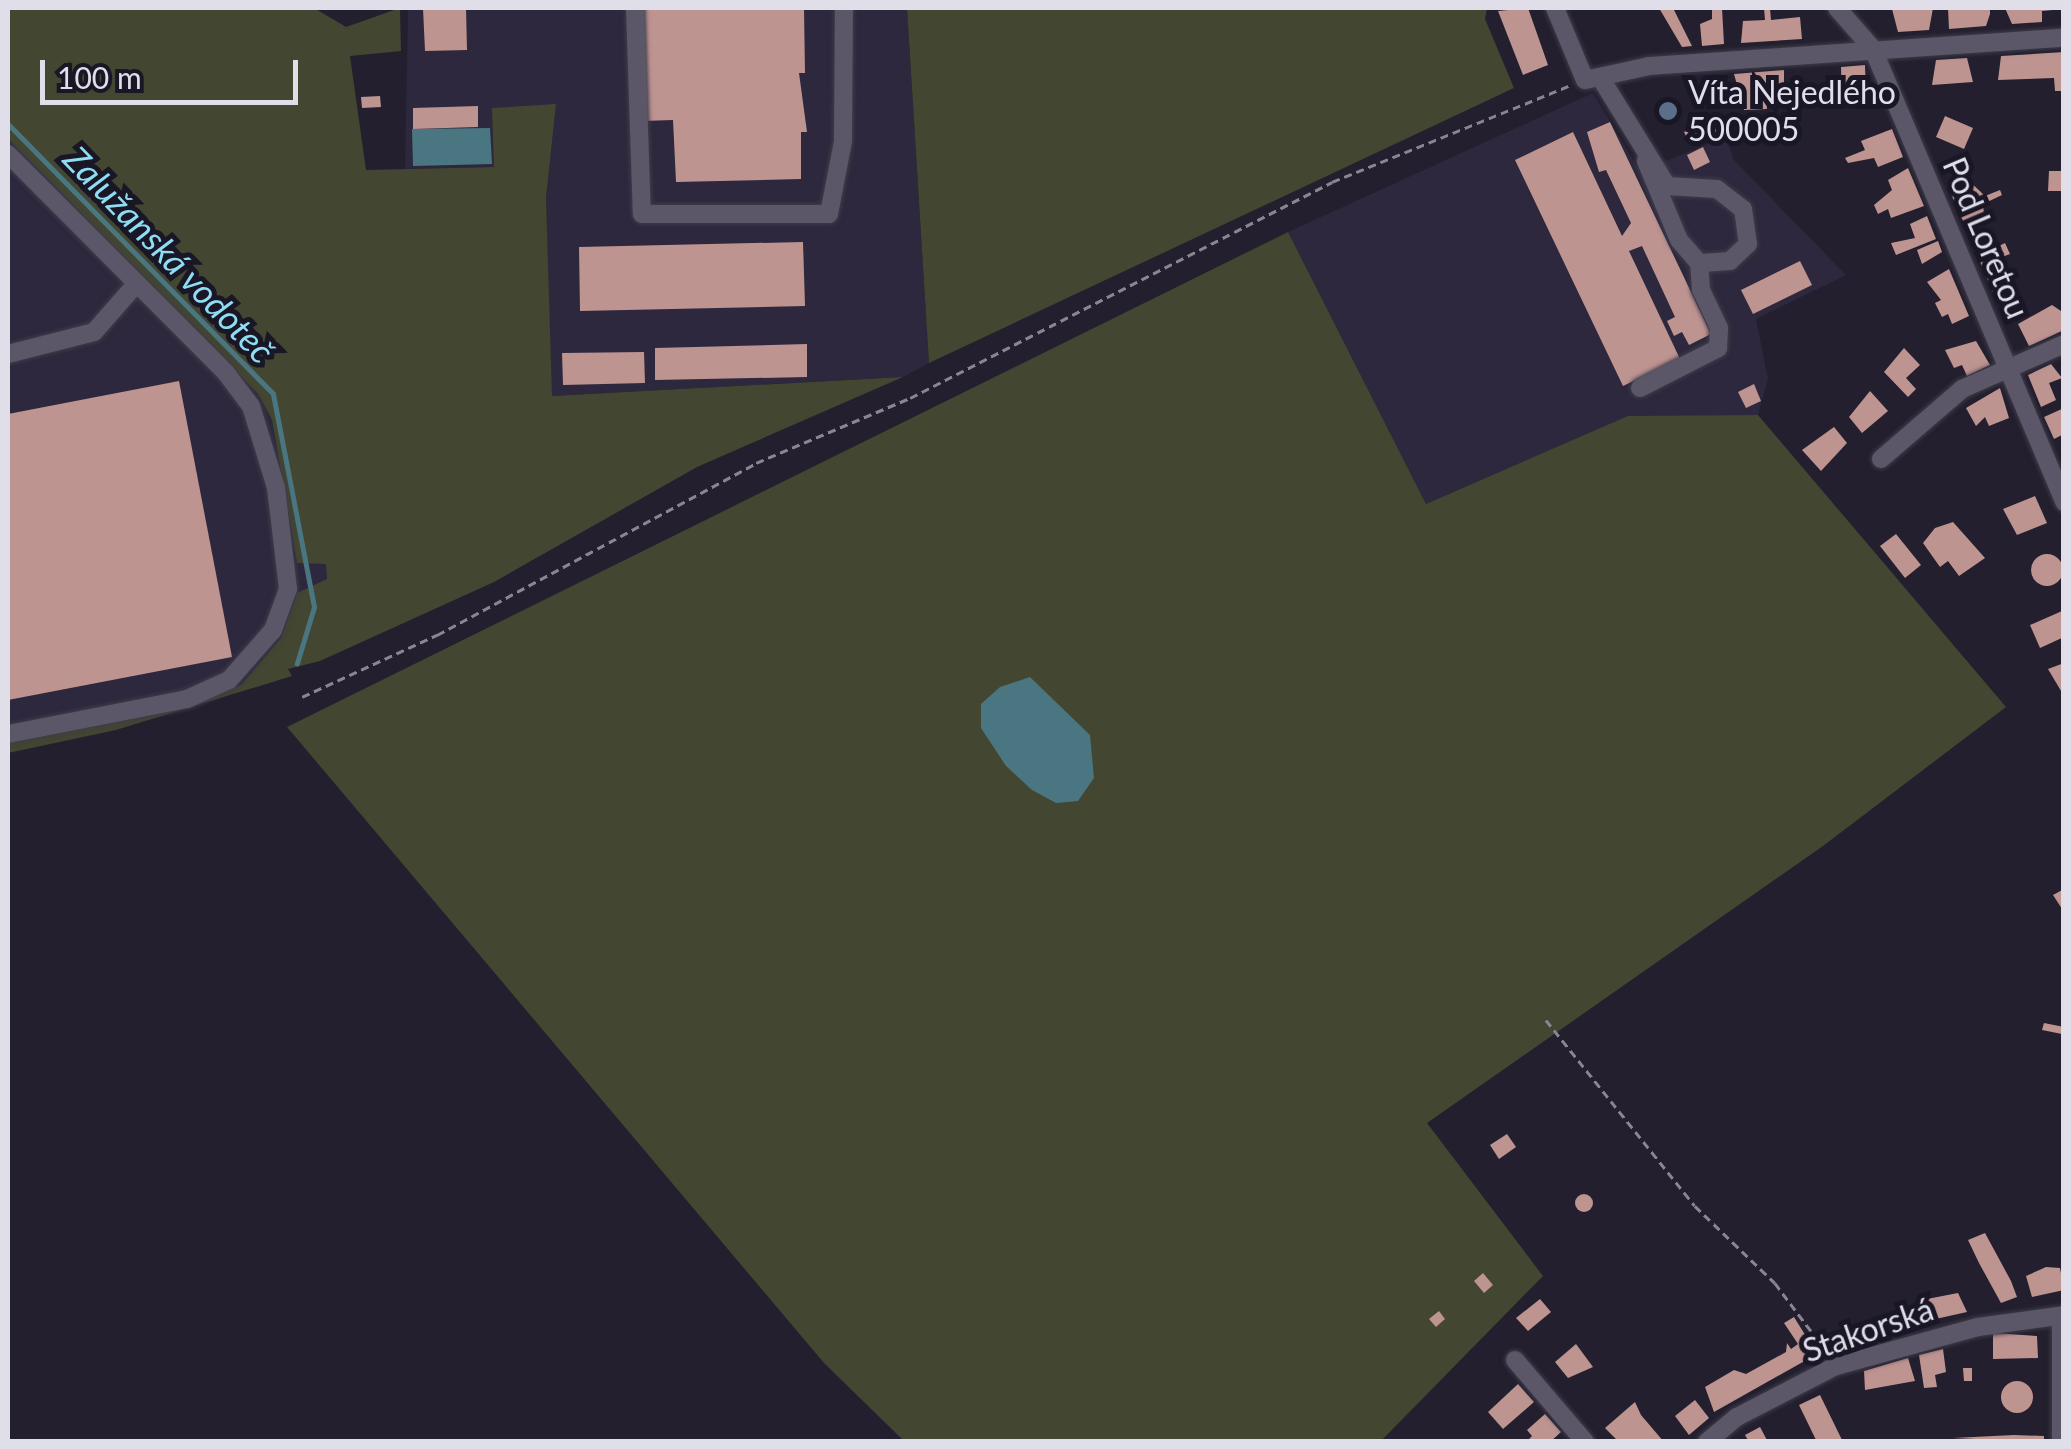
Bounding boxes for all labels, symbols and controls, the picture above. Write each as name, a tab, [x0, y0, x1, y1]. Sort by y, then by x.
scale bar	[45, 40, 302, 102]
text: 100 m	[57, 59, 142, 95]
place label: Víta Nejedlého 500005	[1688, 74, 1896, 149]
marker: Víta Nejedlého 500005	[1657, 100, 1679, 122]
water label: Zalužanská vodoteč	[56, 137, 284, 371]
street label: Pod Loretou	[1935, 152, 2037, 324]
street label: Stakorská	[1798, 1290, 1938, 1370]

